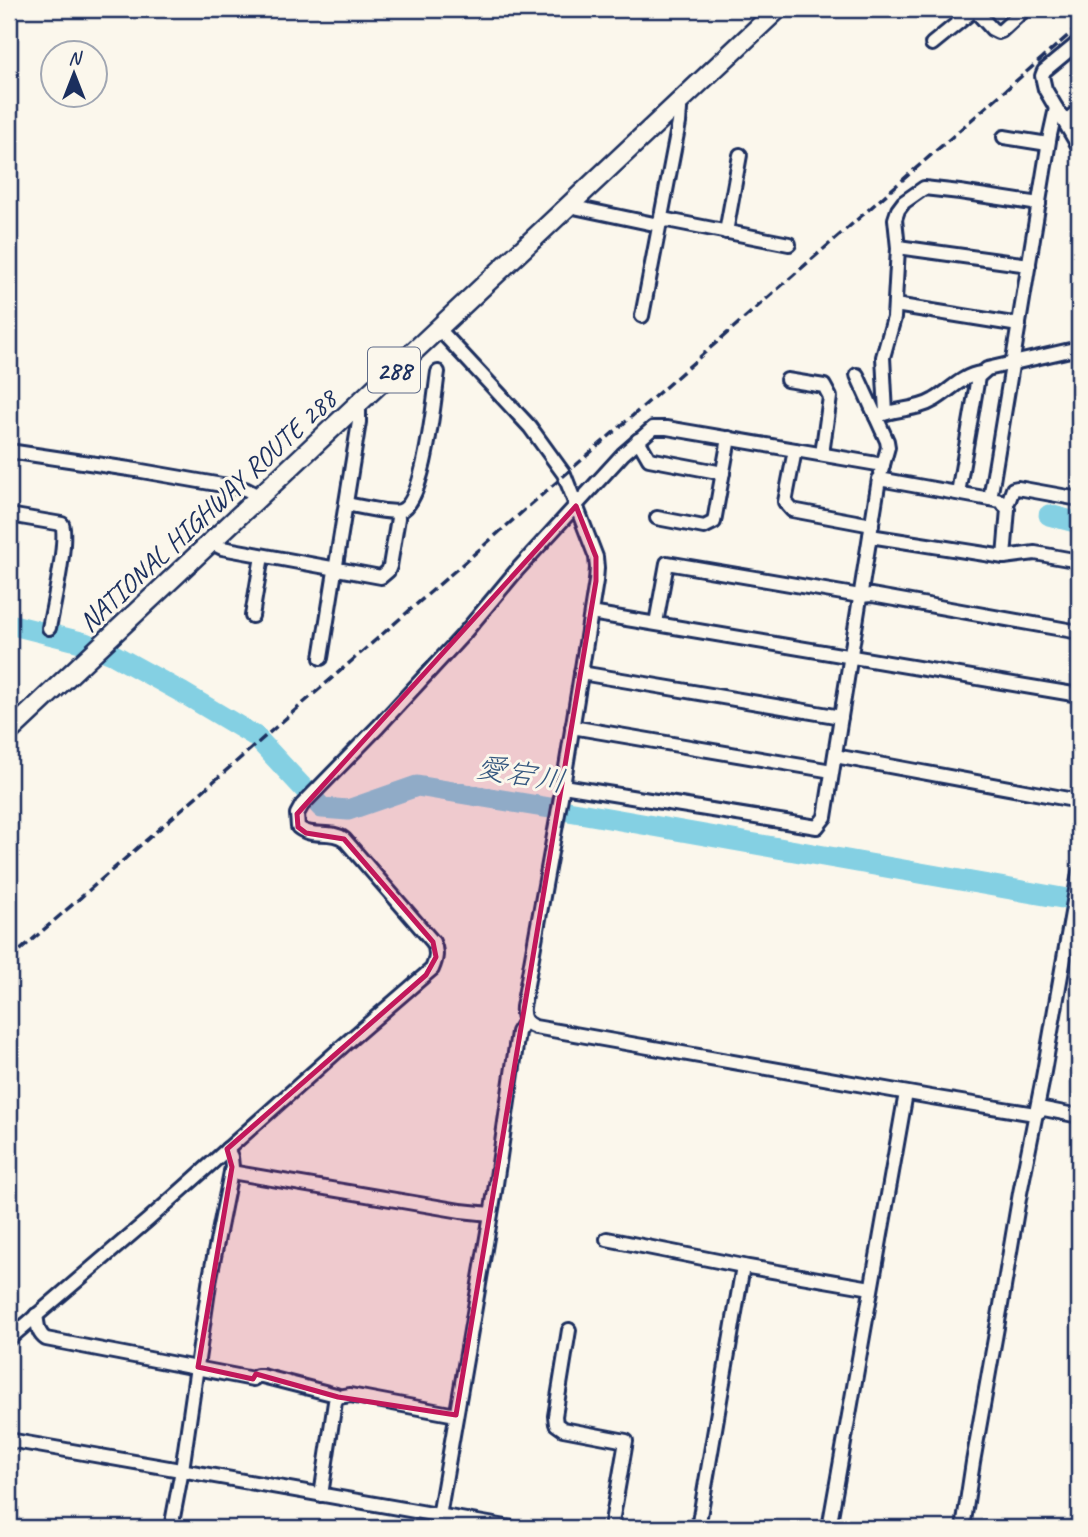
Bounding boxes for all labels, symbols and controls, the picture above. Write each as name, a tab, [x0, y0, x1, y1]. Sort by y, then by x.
north arrow	[38, 38, 108, 108]
text: N	[68, 46, 83, 70]
road number: 288	[368, 348, 420, 392]
street label: NATIONAL HIGHWAY ROUTE 288	[71, 380, 345, 639]
water label: 愛宕川	[473, 747, 569, 801]

